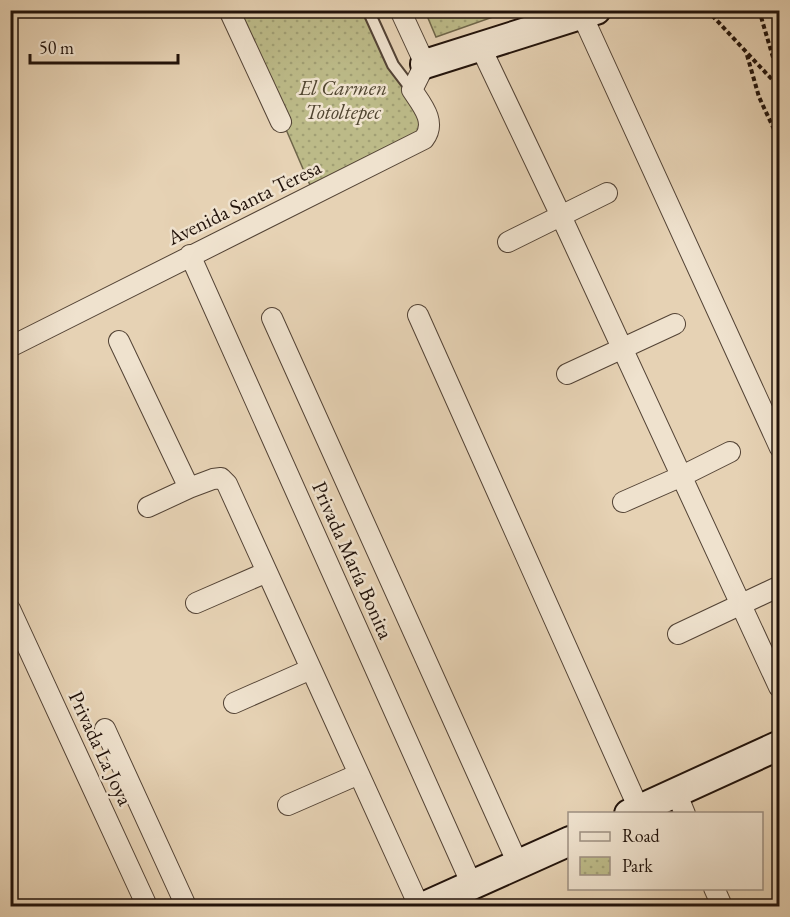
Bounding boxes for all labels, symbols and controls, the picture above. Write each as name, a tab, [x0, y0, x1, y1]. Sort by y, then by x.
scale bar	[30, 27, 178, 65]
text: 50 m	[39, 36, 74, 59]
park label: El Carmen Totoltepec	[298, 74, 387, 125]
street label: Avenida Santa Teresa	[162, 153, 326, 251]
street label: Privada María Bonita	[306, 477, 400, 644]
street label: Privada La Joya	[63, 686, 140, 810]
legend	[568, 812, 763, 890]
text: Road	[622, 824, 661, 847]
text: Park	[622, 854, 653, 877]

